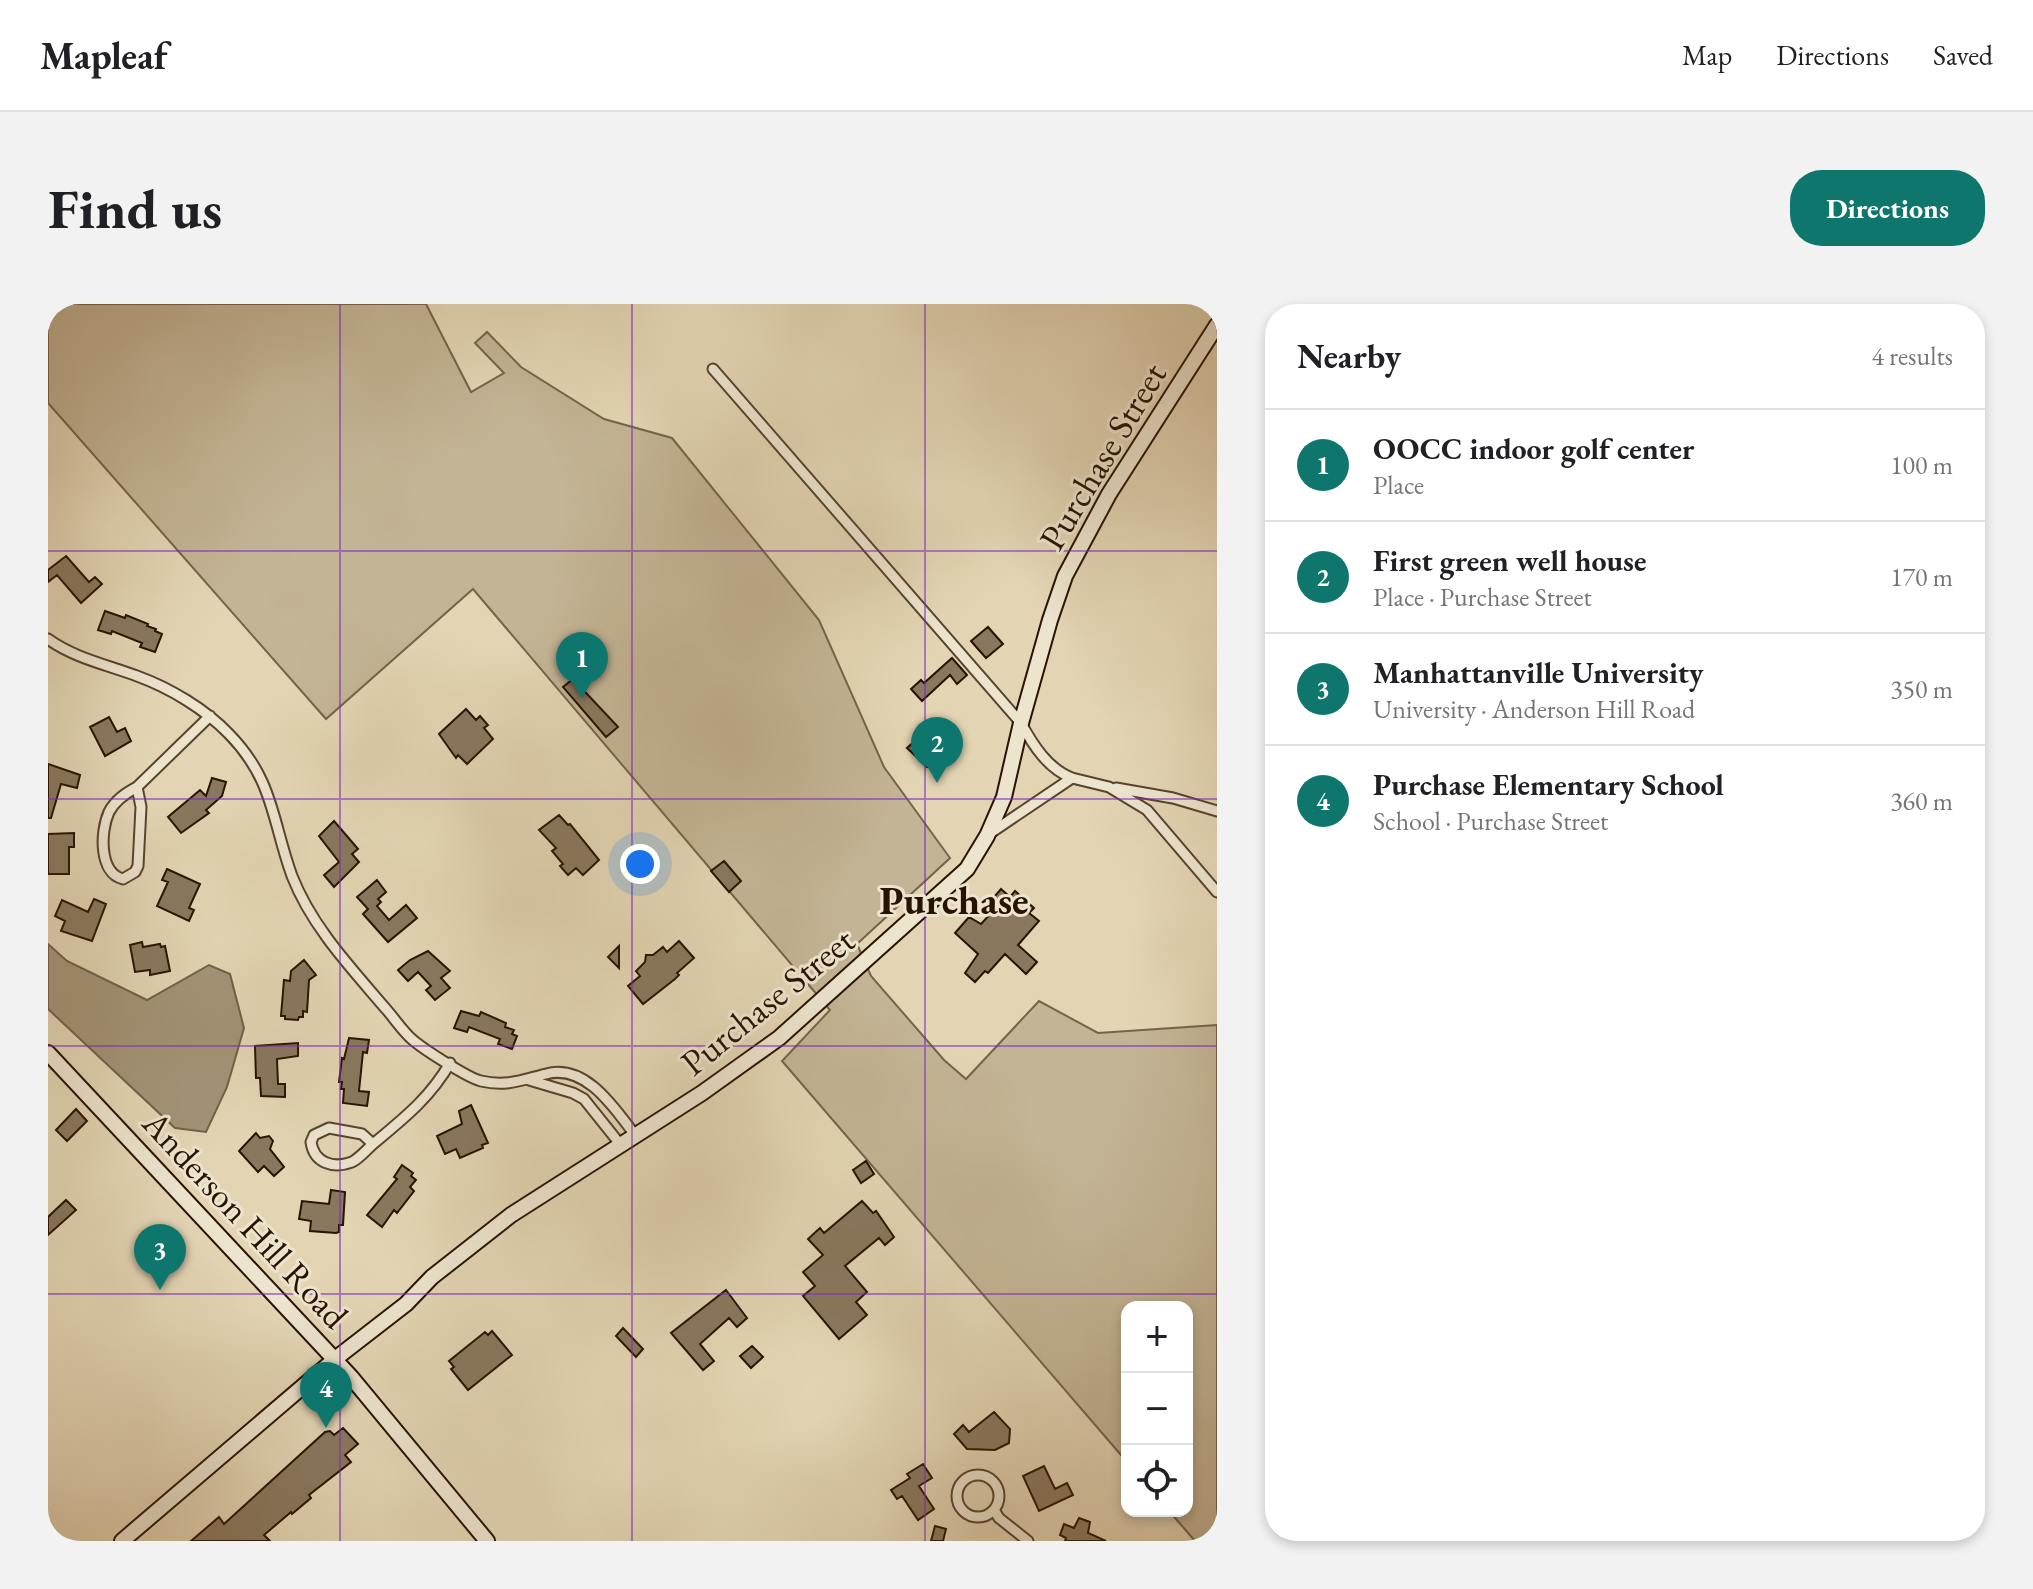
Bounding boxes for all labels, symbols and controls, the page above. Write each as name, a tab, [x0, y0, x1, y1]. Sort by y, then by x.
text: Mapleaf	[40, 31, 167, 80]
text: Map	[1682, 37, 1732, 73]
text: Directions	[1776, 37, 1889, 73]
text: Saved	[1933, 37, 1993, 73]
button: Directions	[1790, 170, 1985, 246]
text: Find us	[48, 172, 222, 245]
text: Nearby	[1297, 334, 1401, 378]
text: 4 results	[1872, 339, 1953, 373]
street label: Purchase Street	[1028, 353, 1177, 559]
text: OOCC indoor golf center	[1373, 429, 1694, 468]
text: 1	[1316, 448, 1330, 482]
text: 100 m	[1890, 448, 1953, 482]
text: Place	[1373, 468, 1424, 502]
text: First green well house	[1373, 541, 1646, 580]
text: 2	[1316, 560, 1330, 594]
text: 170 m	[1890, 560, 1953, 594]
text: Place · Purchase Street	[1373, 580, 1592, 614]
pin: 1	[556, 632, 608, 698]
text: Manhattanville University	[1373, 653, 1703, 692]
text: 3	[1316, 672, 1330, 706]
text: 350 m	[1890, 672, 1953, 706]
text: University · Anderson Hill Road	[1373, 692, 1695, 726]
pin: 2	[911, 717, 963, 783]
text: Purchase Elementary School	[1373, 765, 1724, 804]
text: 4	[1316, 784, 1330, 818]
text: 360 m	[1890, 784, 1953, 818]
text: School · Purchase Street	[1373, 804, 1608, 838]
your location	[620, 844, 660, 884]
district label: Purchase	[879, 874, 1029, 926]
street label: Purchase Street	[671, 916, 864, 1086]
street label: Anderson Hill Road	[132, 1100, 359, 1339]
pin: 3	[134, 1224, 186, 1290]
map controls	[1121, 1301, 1193, 1517]
button: +	[1121, 1301, 1193, 1373]
pin: 4	[300, 1362, 352, 1428]
button: −	[1121, 1373, 1193, 1445]
button: locate	[1121, 1445, 1193, 1517]

